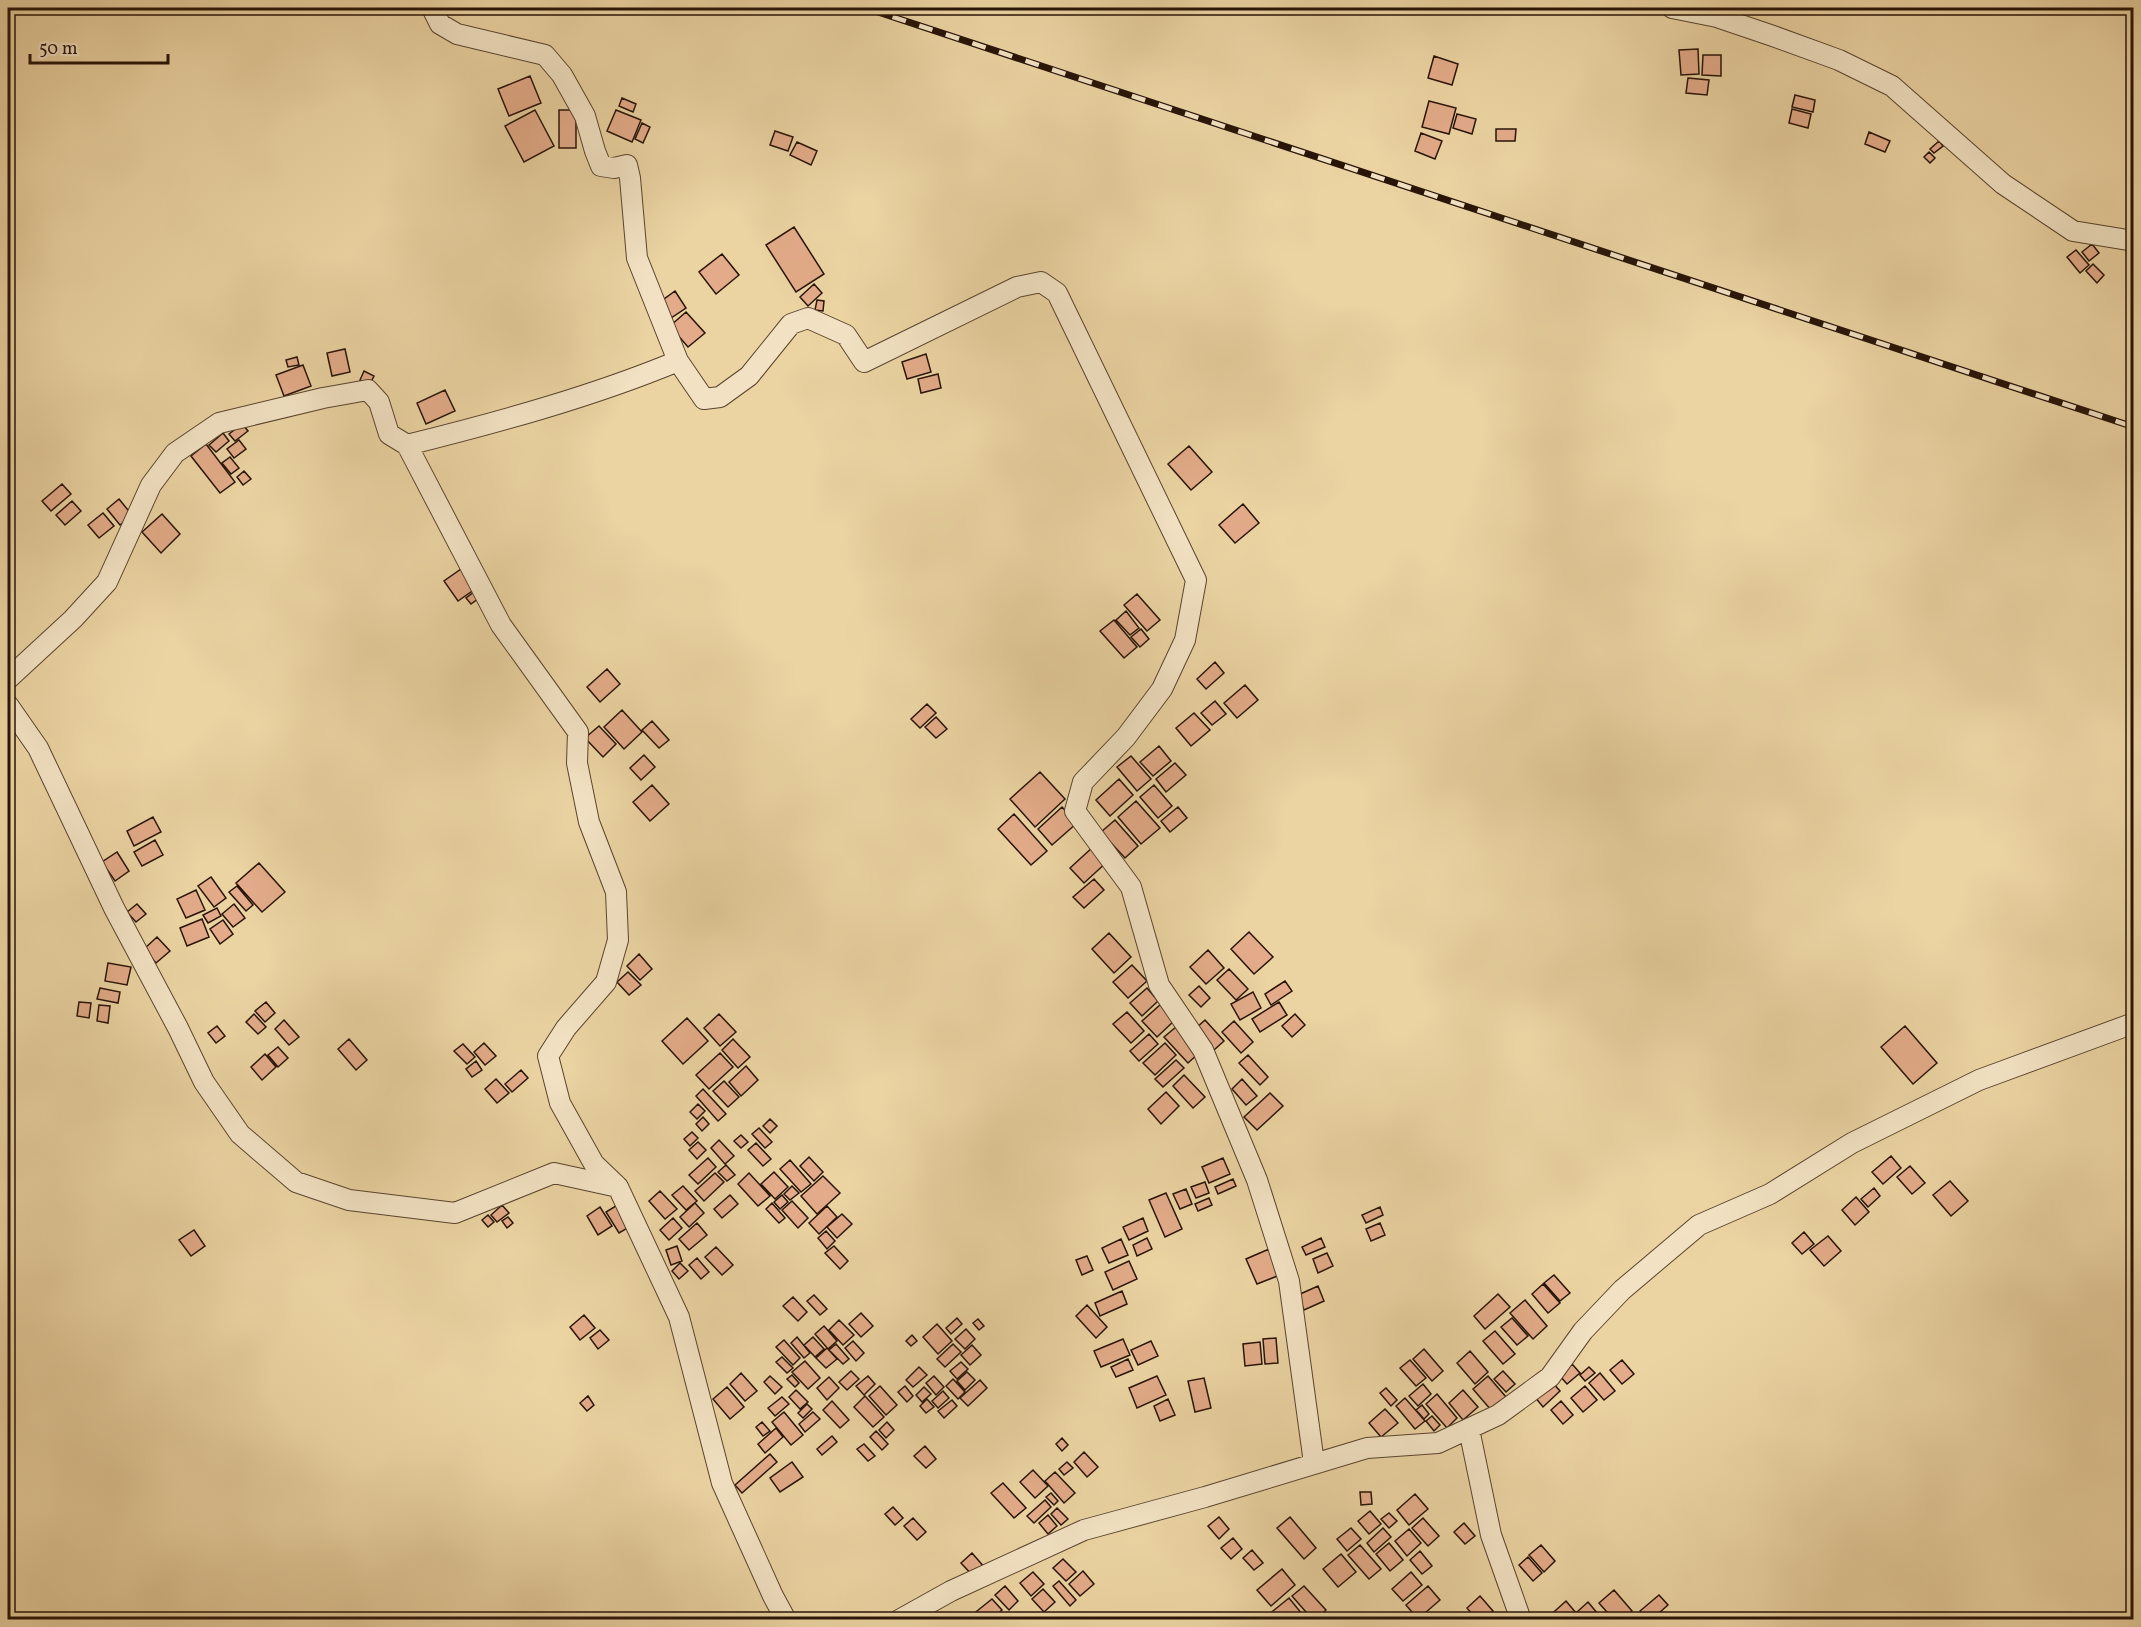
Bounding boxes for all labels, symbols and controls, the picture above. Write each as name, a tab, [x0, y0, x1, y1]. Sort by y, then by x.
scale bar	[30, 27, 168, 65]
text: 50 m	[39, 37, 78, 62]

